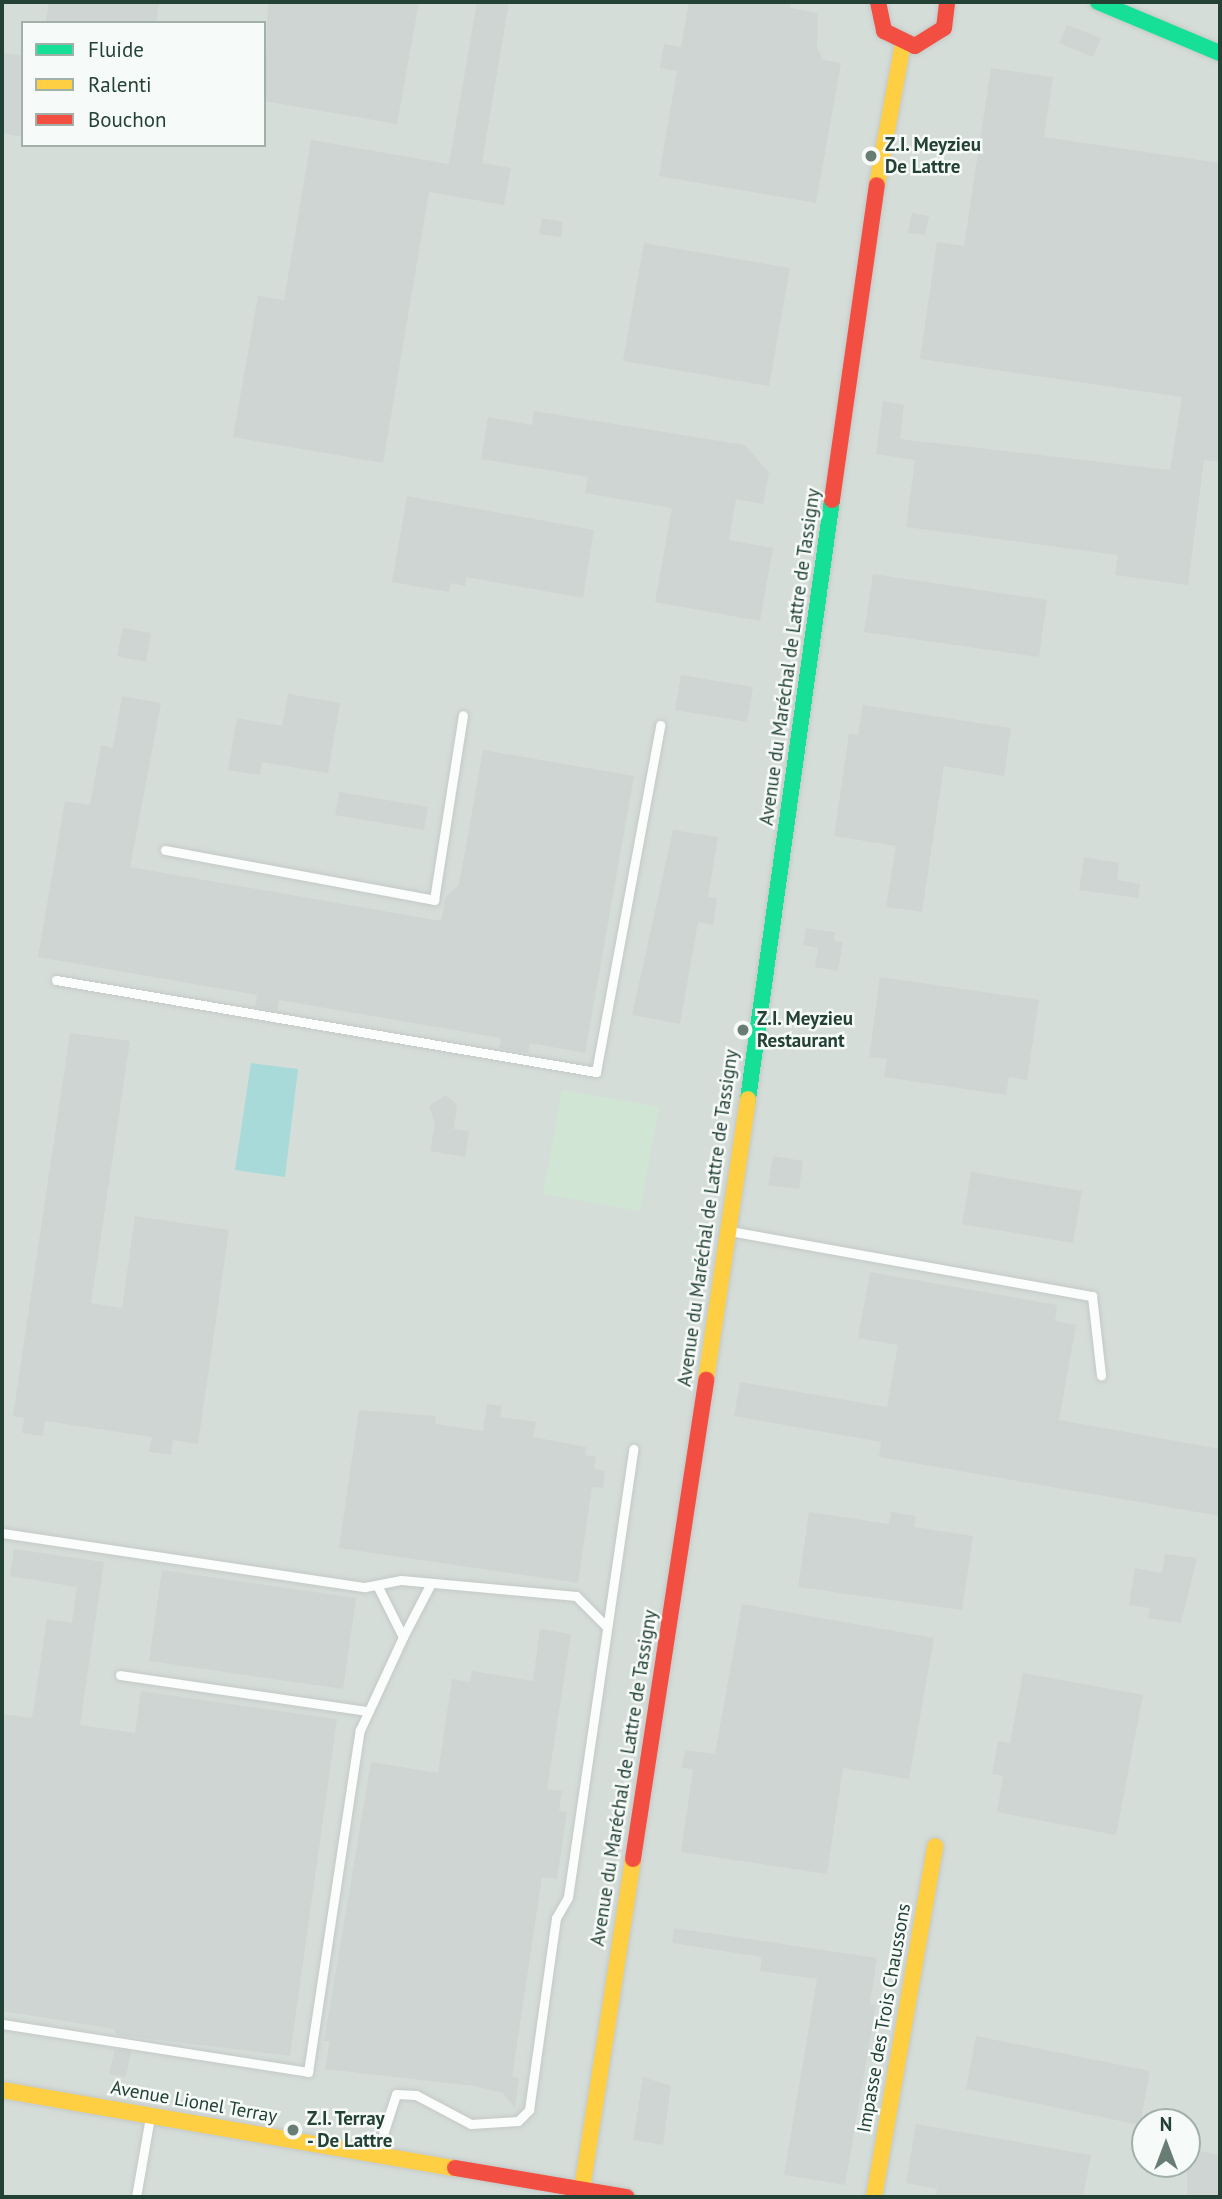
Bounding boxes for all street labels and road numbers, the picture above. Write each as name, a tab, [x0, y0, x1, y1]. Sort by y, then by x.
street label: Avenue du Maréchal de Lattre de Tassigny	[755, 487, 825, 827]
street label: Avenue du Maréchal de Lattre de Tassigny	[673, 1048, 743, 1388]
street label: Avenue du Maréchal de Lattre de Tassigny	[586, 1608, 662, 1948]
street label: Impasse des Trois Chaussons	[853, 1901, 915, 2135]
street label: Avenue Lionel Terray	[109, 2076, 279, 2128]

